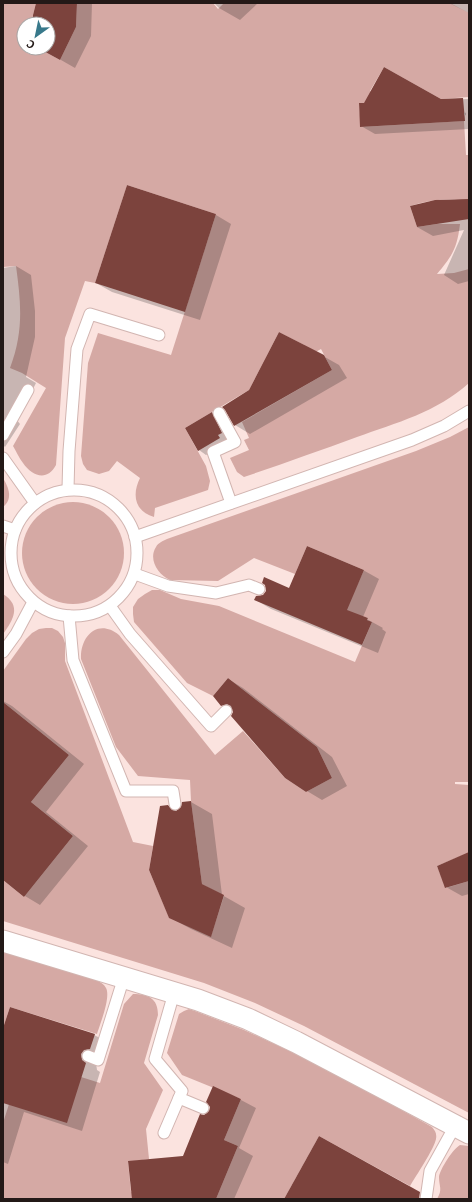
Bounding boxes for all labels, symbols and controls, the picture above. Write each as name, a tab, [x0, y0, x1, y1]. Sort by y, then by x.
north arrow	[16, 16, 56, 56]
text: С	[24, 37, 37, 51]

